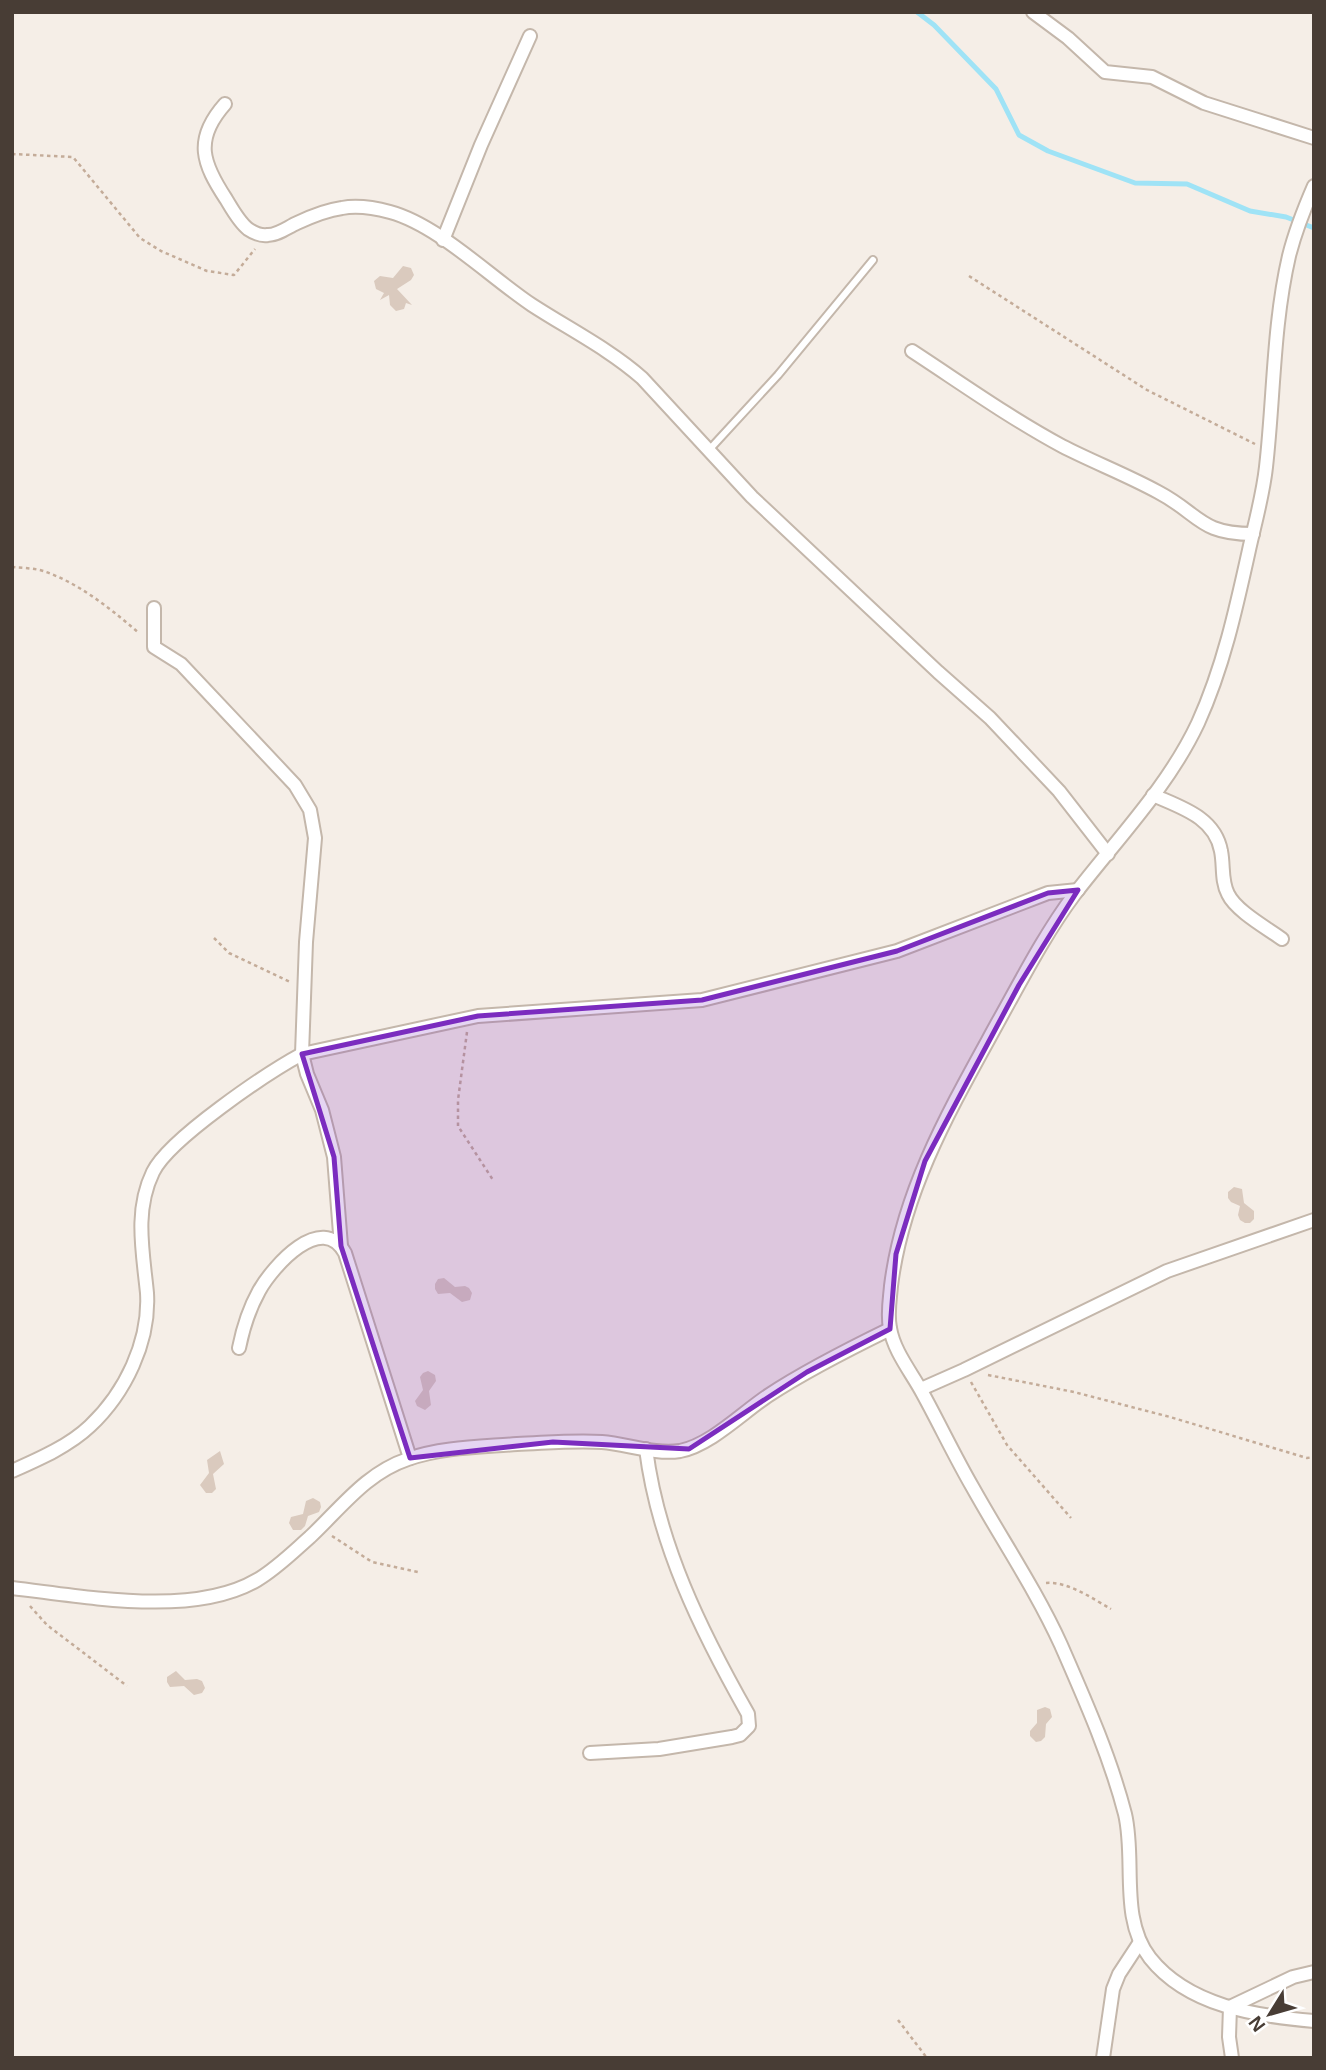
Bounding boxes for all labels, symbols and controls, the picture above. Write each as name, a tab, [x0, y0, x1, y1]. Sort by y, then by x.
north arrow	[1235, 1979, 1305, 2049]
text: N	[1244, 2012, 1269, 2036]

